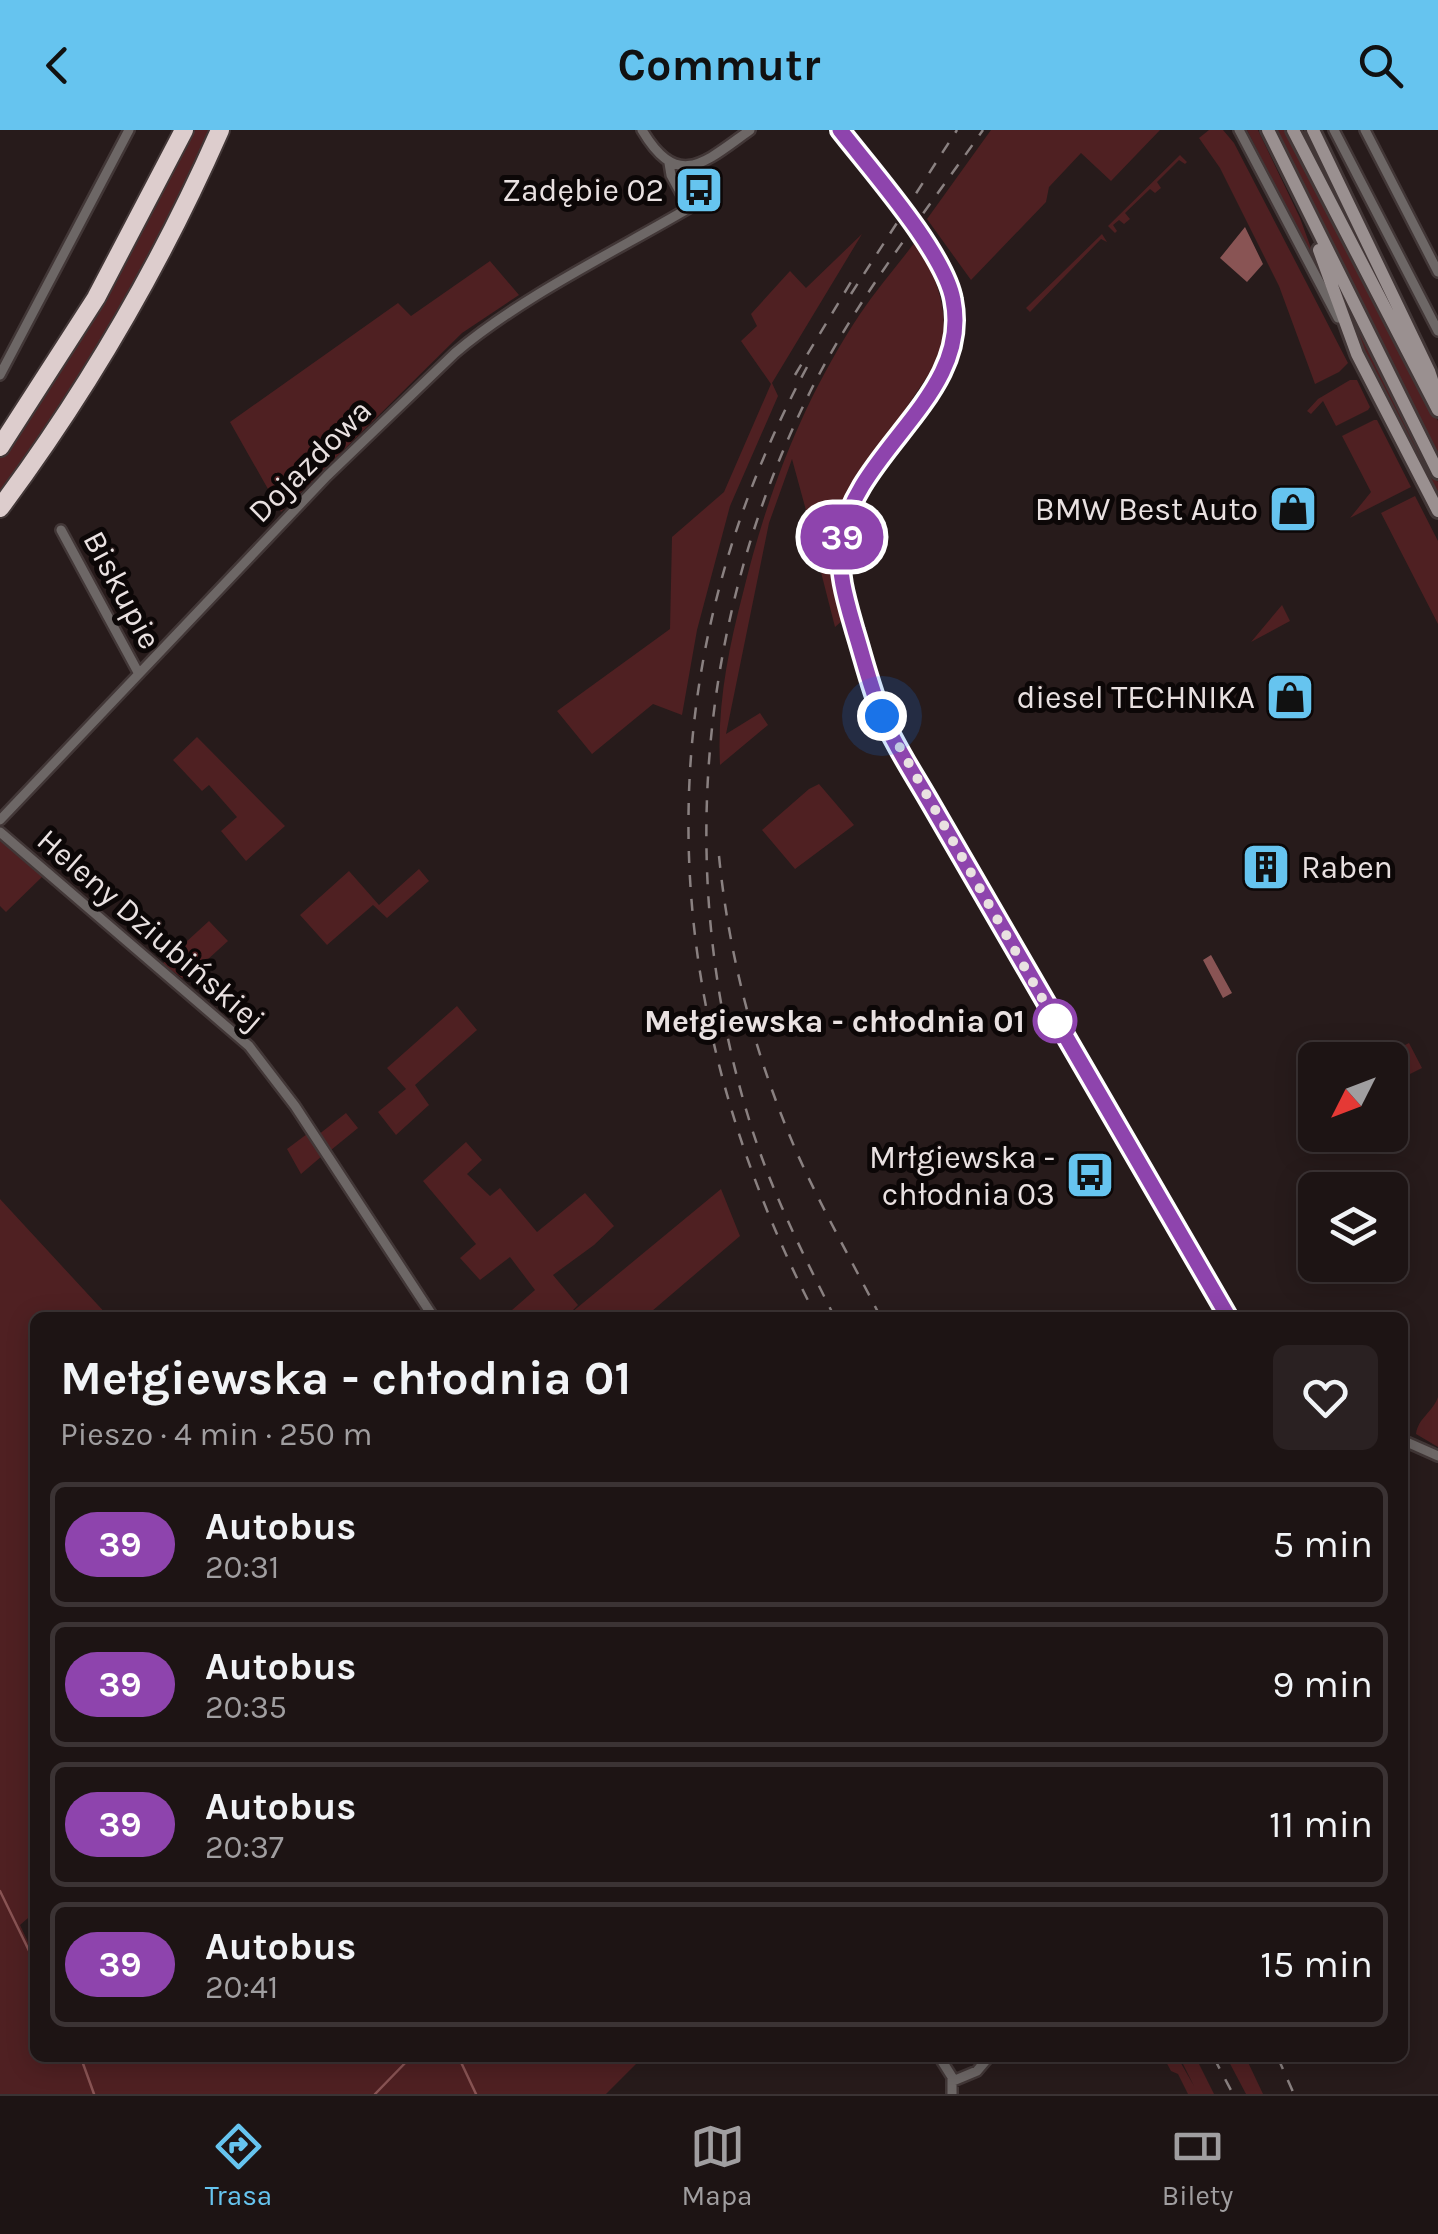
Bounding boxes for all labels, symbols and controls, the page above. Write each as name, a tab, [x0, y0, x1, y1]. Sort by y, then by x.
icon: back	[30, 38, 85, 93]
icon: search	[1353, 38, 1408, 93]
text: Commutr	[617, 39, 821, 91]
bus stop icon: Zadębie 02	[673, 164, 725, 216]
place label: Zadębie 02	[502, 172, 664, 209]
street label: Dojazdowa	[241, 392, 379, 530]
shop icon: BMW Best Auto	[1267, 483, 1319, 535]
place label: BMW Best Auto	[1035, 491, 1258, 528]
line badge: 39	[797, 504, 887, 570]
text: 39	[820, 517, 864, 558]
street label: Biskupie	[76, 525, 168, 655]
shop icon: diesel TECHNIKA	[1264, 671, 1316, 723]
place label: diesel TECHNIKA	[1017, 679, 1255, 716]
your location	[857, 691, 907, 741]
street label: Heleny Dziubińskiej	[30, 821, 272, 1039]
building icon: Raben	[1240, 841, 1292, 893]
place label: Raben	[1301, 849, 1393, 886]
marker: Mełgiewska - chłodnia 01	[1034, 1000, 1076, 1042]
place label: Mełgiewska - chłodnia 01	[644, 1003, 1025, 1040]
north arrow	[1298, 1042, 1408, 1152]
map controls	[1298, 1042, 1408, 1282]
place label: Mrłgiewska - chłodnia 03	[869, 1139, 1055, 1213]
bus stop icon: Mrłgiewska - chłodnia 03	[1064, 1149, 1116, 1201]
button: layers	[1298, 1172, 1408, 1282]
button: heart	[1273, 1345, 1378, 1450]
text: Mełgiewska - chłodnia 01	[60, 1350, 631, 1406]
text: Pieszo · 4 min · 250 m	[60, 1416, 372, 1453]
text: Autobus	[205, 1504, 356, 1549]
text: 5 min	[1273, 1522, 1373, 1567]
text: 39	[98, 1524, 142, 1565]
text: 20:31	[205, 1549, 279, 1586]
text: Autobus	[205, 1644, 356, 1689]
text: 9 min	[1272, 1662, 1373, 1707]
text: 39	[98, 1664, 142, 1705]
text: 20:35	[205, 1689, 287, 1726]
text: Autobus	[205, 1784, 356, 1829]
text: 11 min	[1269, 1802, 1373, 1847]
text: 39	[98, 1804, 142, 1845]
text: 20:37	[205, 1829, 284, 1866]
text: Autobus	[205, 1924, 356, 1969]
text: 15 min	[1260, 1942, 1373, 1987]
text: 39	[98, 1944, 142, 1985]
text: 20:41	[205, 1969, 278, 2006]
tab: Trasa	[205, 2119, 272, 2212]
tab: Mapa	[682, 2119, 753, 2212]
tab: Bilety	[1162, 2119, 1233, 2212]

